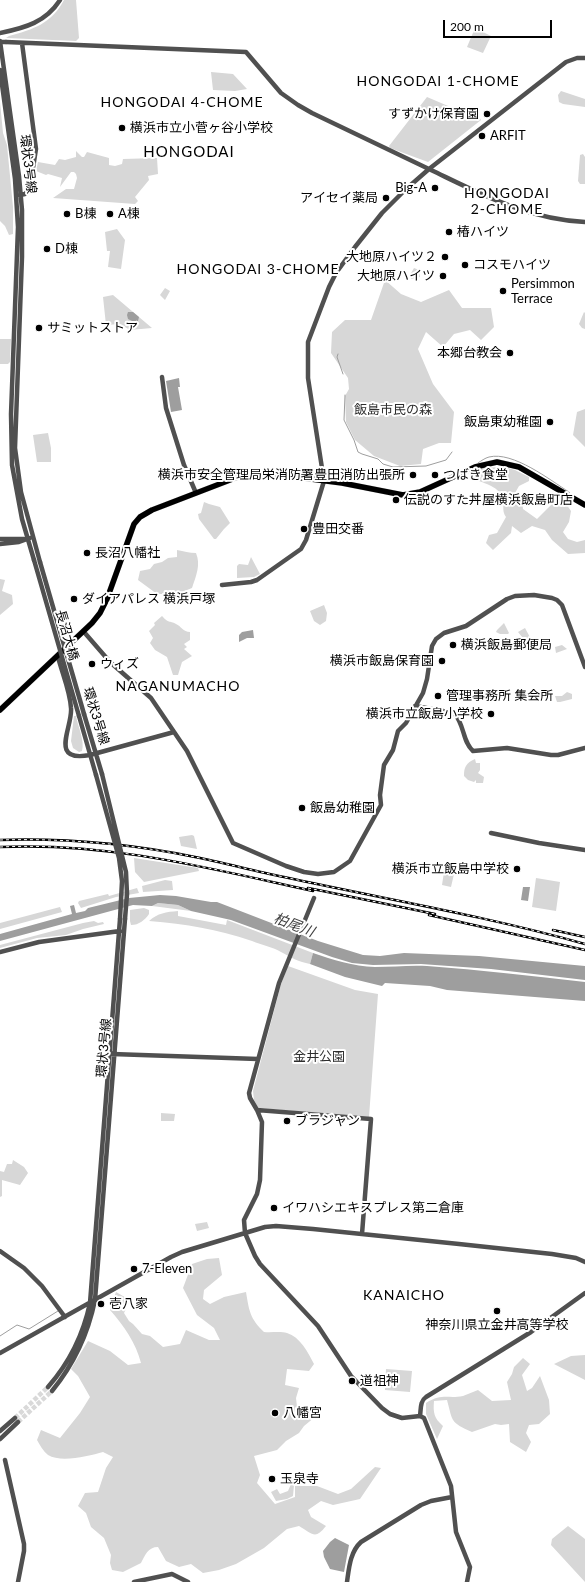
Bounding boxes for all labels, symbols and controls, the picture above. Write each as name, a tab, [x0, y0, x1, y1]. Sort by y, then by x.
scale bar	[445, 12, 554, 38]
text: 200 m	[450, 19, 484, 34]
district label: HONGODAI 1-CHOME	[356, 73, 520, 89]
district label: HONGODAI 4-CHOME	[100, 94, 264, 110]
place label: すずかけ保育園	[388, 106, 479, 122]
marker: すずかけ保育園	[482, 109, 492, 119]
place label: 横浜市立小菅ヶ谷小学校	[130, 120, 273, 136]
marker: 横浜市立小菅ヶ谷小学校	[117, 123, 127, 133]
place label: ARFIT	[490, 128, 526, 144]
marker: ARFIT	[477, 131, 487, 141]
street label: 環状3号線	[17, 134, 39, 194]
district label: HONGODAI	[143, 143, 235, 161]
place label: Big-A	[395, 180, 427, 196]
marker: Big-A	[430, 183, 440, 193]
district label: HONGODAI 2-CHOME	[464, 185, 550, 218]
place label: アイセイ薬局	[300, 190, 378, 206]
marker: アイセイ薬局	[381, 193, 391, 203]
place label: B棟	[75, 206, 96, 222]
place label: A棟	[118, 206, 140, 222]
marker: B棟	[62, 209, 72, 219]
marker: A棟	[105, 209, 115, 219]
place label: 椿ハイツ	[457, 224, 509, 240]
marker: 椿ハイツ	[444, 227, 454, 237]
place label: D棟	[55, 241, 78, 257]
marker: D棟	[42, 244, 52, 254]
place label: 大地原ハイツ２	[346, 249, 437, 265]
marker: 大地原ハイツ２	[440, 252, 450, 262]
place label: コスモハイツ	[473, 257, 551, 273]
marker: コスモハイツ	[460, 260, 470, 270]
district label: HONGODAI 3-CHOME	[176, 261, 340, 277]
place label: 大地原ハイツ	[357, 268, 435, 284]
marker: 大地原ハイツ	[438, 271, 448, 281]
place label: Persimmon Terrace	[511, 276, 575, 307]
marker: Persimmon Terrace	[498, 286, 508, 296]
place label: サミットストア	[47, 320, 138, 336]
marker: サミットストア	[34, 323, 44, 333]
place label: 本郷台教会	[437, 345, 502, 361]
marker: 本郷台教会	[505, 348, 515, 358]
park label: 飯島市民の森	[354, 402, 432, 418]
place label: 飯島東幼稚園	[464, 414, 542, 430]
marker: 飯島東幼稚園	[545, 417, 555, 427]
place label: 横浜市安全管理局栄消防署豊田消防出張所	[158, 467, 405, 483]
place label: つばき食堂	[443, 467, 508, 483]
marker: 横浜市安全管理局栄消防署豊田消防出張所	[408, 470, 418, 480]
marker: つばき食堂	[430, 470, 440, 480]
place label: 伝説のすた丼屋横浜飯島町店	[404, 492, 573, 508]
marker: 伝説のすた丼屋横浜飯島町店	[391, 495, 401, 505]
place label: 豊田交番	[312, 521, 364, 537]
marker: 豊田交番	[299, 524, 309, 534]
place label: 長沼八幡社	[95, 545, 160, 561]
marker: 長沼八幡社	[82, 548, 92, 558]
place label: ダイアパレス 横浜戸塚	[82, 591, 215, 607]
marker: ダイアパレス 横浜戸塚	[69, 594, 79, 604]
street label: 長沼大橋	[52, 608, 82, 662]
place label: 横浜飯島郵便局	[461, 637, 552, 653]
marker: 横浜飯島郵便局	[448, 640, 458, 650]
place label: 横浜市飯島保育園	[330, 653, 434, 669]
place label: ウィズ	[100, 656, 139, 672]
marker: 横浜市飯島保育園	[437, 656, 447, 666]
marker: ウィズ	[87, 659, 97, 669]
district label: NAGANUMACHO	[116, 678, 240, 694]
street label: 環状3号線	[80, 685, 112, 747]
place label: 管理事務所 集会所	[446, 688, 553, 704]
marker: 管理事務所 集会所	[433, 691, 443, 701]
place label: 横浜市立飯島小学校	[366, 706, 483, 722]
marker: 横浜市立飯島小学校	[486, 709, 496, 719]
place label: 飯島幼稚園	[310, 800, 375, 816]
marker: 飯島幼稚園	[297, 803, 307, 813]
place label: 横浜市立飯島中学校	[392, 861, 509, 877]
marker: 横浜市立飯島中学校	[512, 864, 522, 874]
water label: 柏尾川	[271, 910, 317, 940]
street label: 環状3号線	[94, 1018, 114, 1078]
park label: 金井公園	[293, 1049, 345, 1065]
place label: ブラジャン	[295, 1113, 360, 1129]
marker: ブラジャン	[282, 1116, 292, 1126]
place label: イワハシエキスプレス第二倉庫	[282, 1200, 464, 1216]
marker: イワハシエキスプレス第二倉庫	[269, 1203, 279, 1213]
place label: 7-Eleven	[142, 1261, 192, 1277]
marker: 7-Eleven	[129, 1264, 139, 1274]
district label: KANAICHO	[363, 1287, 445, 1303]
place label: 壱八家	[109, 1296, 148, 1312]
marker: 壱八家	[96, 1299, 106, 1309]
marker: 神奈川県立金井高等学校	[492, 1306, 502, 1316]
place label: 神奈川県立金井高等学校	[426, 1317, 568, 1333]
place label: 道祖神	[360, 1373, 399, 1389]
marker: 道祖神	[347, 1376, 357, 1386]
place label: 八幡宮	[283, 1405, 322, 1421]
marker: 八幡宮	[270, 1408, 280, 1418]
place label: 玉泉寺	[280, 1471, 319, 1487]
marker: 玉泉寺	[267, 1474, 277, 1484]

